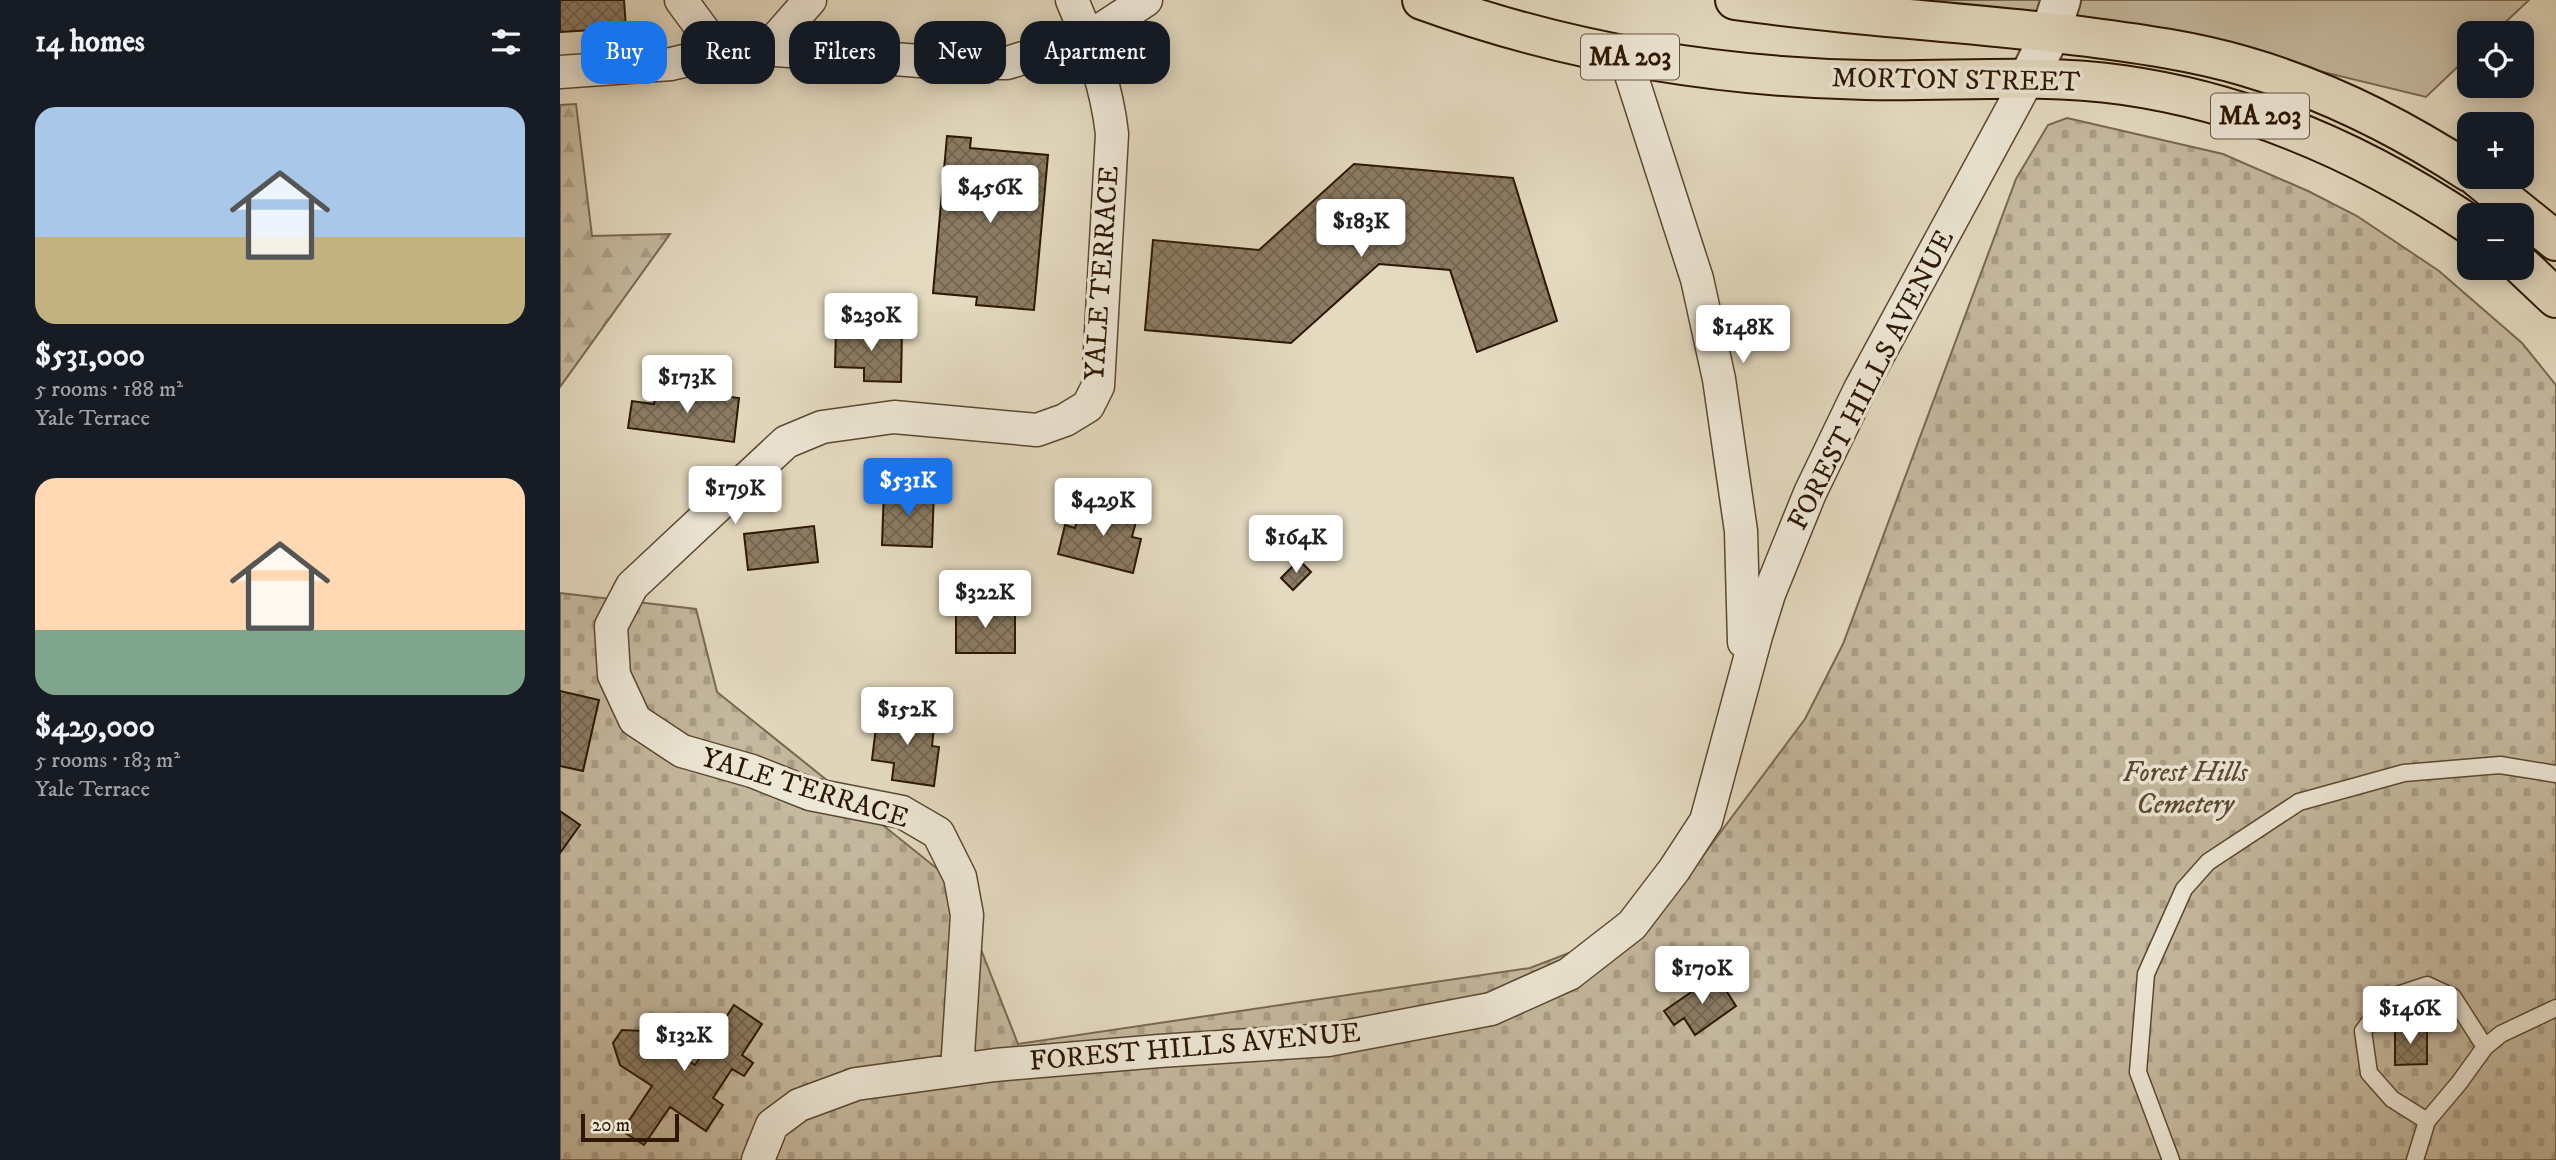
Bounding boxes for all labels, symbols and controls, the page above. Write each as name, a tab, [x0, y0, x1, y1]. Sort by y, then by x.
chip: Buy	[581, 21, 667, 84]
chip: Rent	[681, 21, 775, 84]
chip: Filters	[789, 21, 900, 84]
chip: New	[914, 21, 1006, 84]
chip: Apartment	[1020, 21, 1170, 84]
map controls	[2457, 21, 2534, 280]
button: locate	[2457, 21, 2534, 98]
icon: filters	[487, 23, 525, 61]
text: 14 homes	[35, 24, 145, 61]
road number: MA 203	[1581, 34, 1679, 80]
street label: MORTON STREET	[1831, 60, 2081, 100]
road number: MA 203	[2211, 94, 2309, 139]
button: +	[2457, 112, 2534, 189]
icon: home	[217, 152, 343, 278]
street label: YALE TERRACE	[1077, 164, 1127, 382]
pin: $456K	[941, 166, 1039, 225]
text: $456K	[957, 173, 1023, 202]
pin: $183K	[1312, 200, 1410, 259]
button: −	[2457, 203, 2534, 280]
text: $183K	[1332, 207, 1390, 236]
street label: FOREST HILLS AVENUE	[1780, 224, 1962, 536]
pin: $230K	[822, 294, 920, 353]
text: $230K	[841, 301, 901, 330]
pin: $148K	[1694, 306, 1792, 365]
text: $148K	[1712, 313, 1774, 342]
text: $531,000	[35, 338, 145, 375]
pin: $173K	[638, 356, 736, 415]
text: $173K	[658, 363, 716, 392]
text: 5 rooms · 188 m²	[35, 375, 183, 404]
text: Yale Terrace	[35, 404, 150, 433]
pin: $531K	[859, 458, 957, 518]
pin: $179K	[686, 466, 784, 526]
text: $531K	[879, 466, 937, 495]
text: $179K	[705, 474, 765, 503]
pin: $429K	[1054, 478, 1152, 538]
text: $429K	[1071, 486, 1135, 515]
pin: $164K	[1247, 516, 1345, 575]
icon: home	[217, 523, 343, 649]
text: $164K	[1265, 523, 1327, 552]
pin: $322K	[936, 570, 1034, 630]
text: $322K	[955, 578, 1015, 607]
pin: $152K	[858, 688, 956, 747]
text: $152K	[877, 695, 937, 724]
text: $429,000	[35, 709, 155, 746]
street label: YALE TERRACE	[697, 740, 913, 836]
text: 5 rooms · 183 m²	[35, 746, 180, 775]
park label: Forest Hills Cemetery	[2122, 755, 2248, 822]
text: Yale Terrace	[35, 775, 150, 804]
pin: $170K	[1653, 946, 1751, 1006]
text: $170K	[1671, 954, 1733, 983]
pin: $146K	[2361, 986, 2459, 1046]
text: $146K	[2379, 994, 2441, 1023]
pin: $132K	[635, 1014, 733, 1073]
street label: FOREST HILLS AVENUE	[1028, 1015, 1362, 1079]
text: $132K	[655, 1021, 713, 1050]
scale bar	[581, 1111, 679, 1143]
text: 20 m	[592, 1114, 630, 1137]

